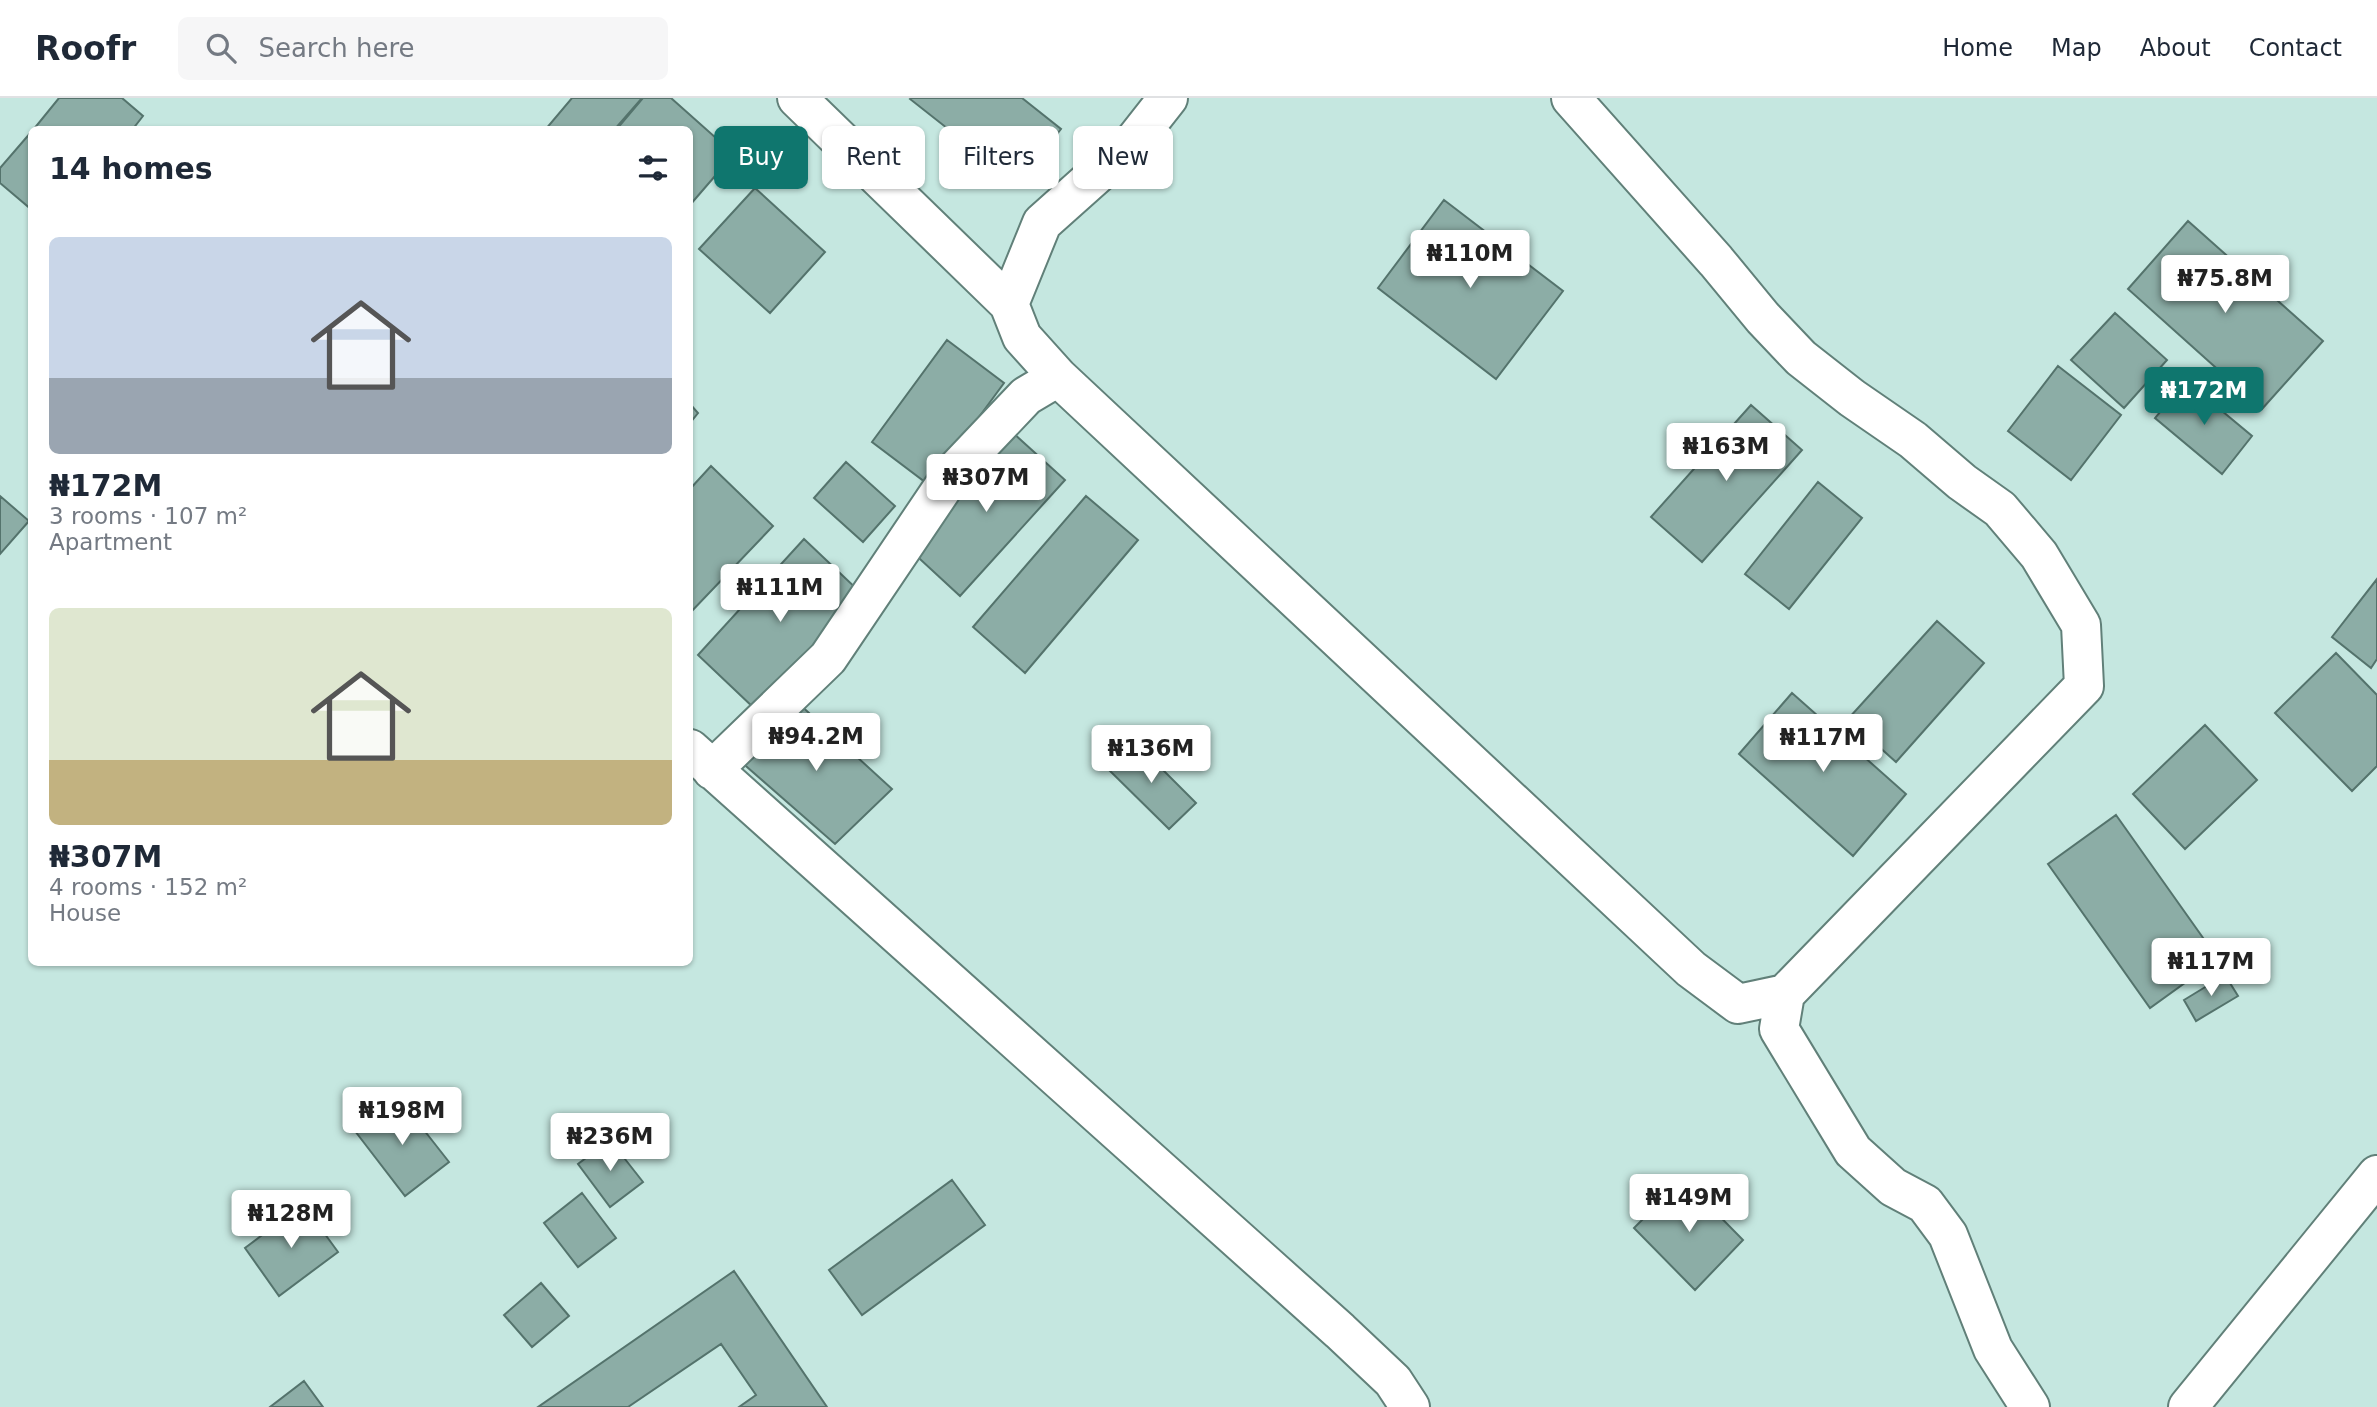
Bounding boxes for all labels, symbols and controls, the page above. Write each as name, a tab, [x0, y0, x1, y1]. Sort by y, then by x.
search box	[178, 17, 668, 80]
text: Roofr	[35, 29, 136, 68]
icon: search	[202, 29, 240, 67]
text: Search here	[258, 33, 415, 63]
text: Home	[1942, 34, 2013, 62]
text: Map	[2051, 34, 2102, 62]
text: About	[2140, 34, 2211, 62]
text: Contact	[2249, 34, 2342, 62]
chip: Buy	[714, 126, 808, 189]
chip: Rent	[822, 126, 925, 189]
chip: Filters	[939, 126, 1059, 189]
chip: New	[1073, 126, 1173, 189]
icon: filters	[634, 149, 672, 187]
text: 14 homes	[49, 151, 213, 186]
pin: ₦110M	[1421, 230, 1519, 290]
text: ₦110M	[1427, 240, 1513, 266]
pin: ₦75.8M	[2168, 256, 2282, 315]
text: ₦75.8M	[2177, 265, 2273, 291]
icon: home	[298, 282, 424, 408]
pin: ₦172M	[2155, 368, 2253, 427]
text: ₦172M	[2161, 377, 2247, 403]
pin: ₦163M	[1677, 424, 1775, 483]
text: ₦163M	[1683, 433, 1769, 459]
pin: ₦307M	[937, 454, 1035, 514]
text: ₦307M	[943, 464, 1029, 490]
text: ₦172M	[49, 468, 162, 503]
text: 3 rooms · 107 m²	[49, 503, 247, 529]
text: Apartment	[49, 529, 172, 555]
pin: ₦111M	[731, 564, 829, 624]
text: ₦111M	[737, 574, 823, 600]
icon: home	[298, 653, 424, 779]
pin: ₦94.2M	[759, 714, 873, 773]
pin: ₦117M	[1774, 714, 1872, 774]
text: ₦94.2M	[768, 723, 864, 749]
text: ₦117M	[1780, 724, 1866, 750]
pin: ₦136M	[1102, 726, 1200, 785]
text: ₦136M	[1108, 735, 1194, 761]
text: ₦307M	[49, 839, 162, 874]
text: 4 rooms · 152 m²	[49, 874, 247, 900]
text: House	[49, 900, 121, 926]
pin: ₦117M	[2162, 939, 2260, 998]
text: ₦117M	[2168, 948, 2254, 974]
pin: ₦198M	[353, 1088, 451, 1147]
text: ₦198M	[359, 1097, 445, 1123]
pin: ₦236M	[561, 1114, 659, 1173]
text: ₦236M	[567, 1123, 653, 1149]
pin: ₦149M	[1640, 1174, 1738, 1234]
text: ₦149M	[1646, 1184, 1732, 1210]
pin: ₦128M	[242, 1190, 340, 1250]
text: ₦128M	[248, 1200, 334, 1226]

